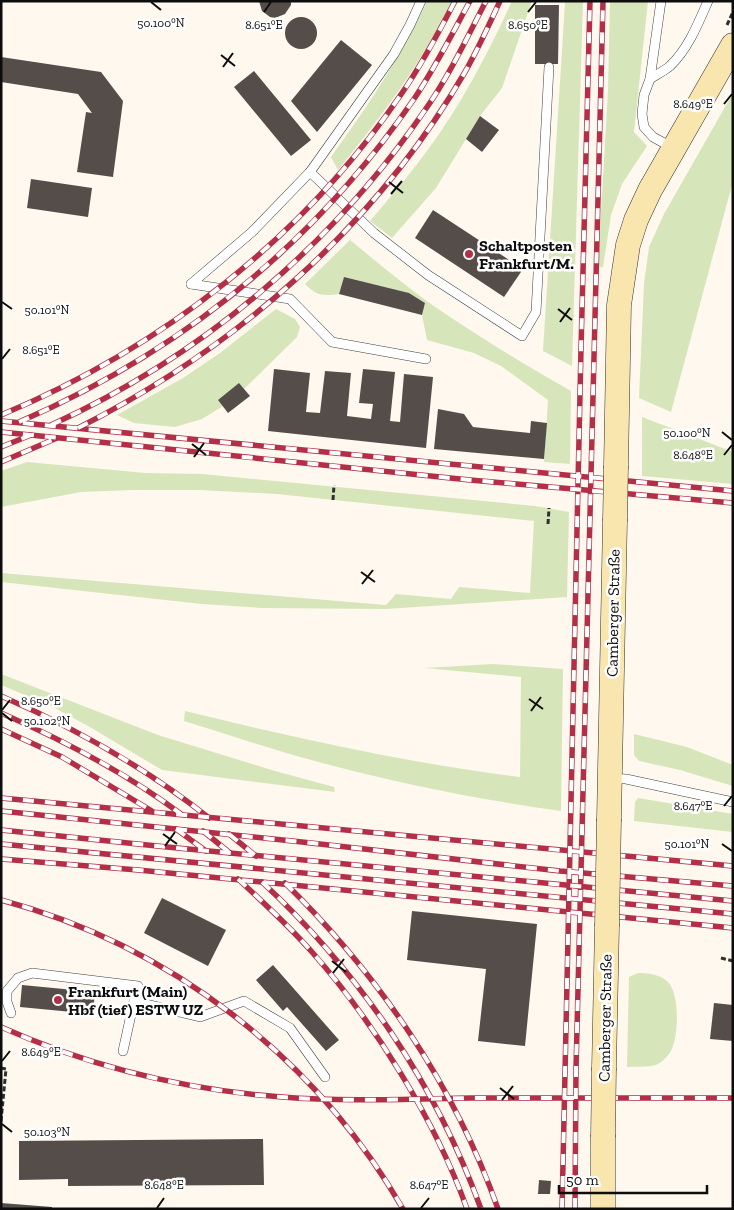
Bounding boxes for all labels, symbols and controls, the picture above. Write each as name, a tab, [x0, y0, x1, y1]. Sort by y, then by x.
text: 50.100°N	[137, 16, 185, 30]
text: 8.651°E	[245, 18, 283, 32]
text: 8.650°E	[508, 18, 548, 32]
text: 8.649°E	[673, 97, 713, 111]
place label: Schaltposten Frankfurt/M.	[479, 236, 574, 273]
marker: Schaltposten Frankfurt/M.	[463, 248, 475, 260]
text: 50.101°N	[25, 303, 70, 317]
text: 8.651°E	[22, 343, 60, 357]
text: 50.100°N	[663, 426, 711, 440]
text: 8.648°E	[673, 448, 713, 462]
street label: Camberger Straße	[602, 549, 624, 677]
text: 8.650°E	[21, 694, 61, 708]
text: 50.102°N	[24, 714, 71, 728]
text: 8.647°E	[674, 799, 712, 813]
text: 50.101°N	[665, 837, 710, 851]
street label: Camberger Straße	[594, 954, 616, 1082]
place label: Frankfurt (Main) Hbf (tief) ESTW UZ	[68, 982, 204, 1019]
marker: Frankfurt (Main) Hbf (tief) ESTW UZ	[52, 994, 64, 1006]
text: 8.649°E	[21, 1045, 61, 1059]
text: 50.103°N	[24, 1125, 70, 1139]
scale bar	[559, 1162, 706, 1194]
text: 50 m	[566, 1171, 599, 1189]
text: 8.648°E	[144, 1178, 184, 1192]
text: 8.647°E	[410, 1178, 448, 1192]

